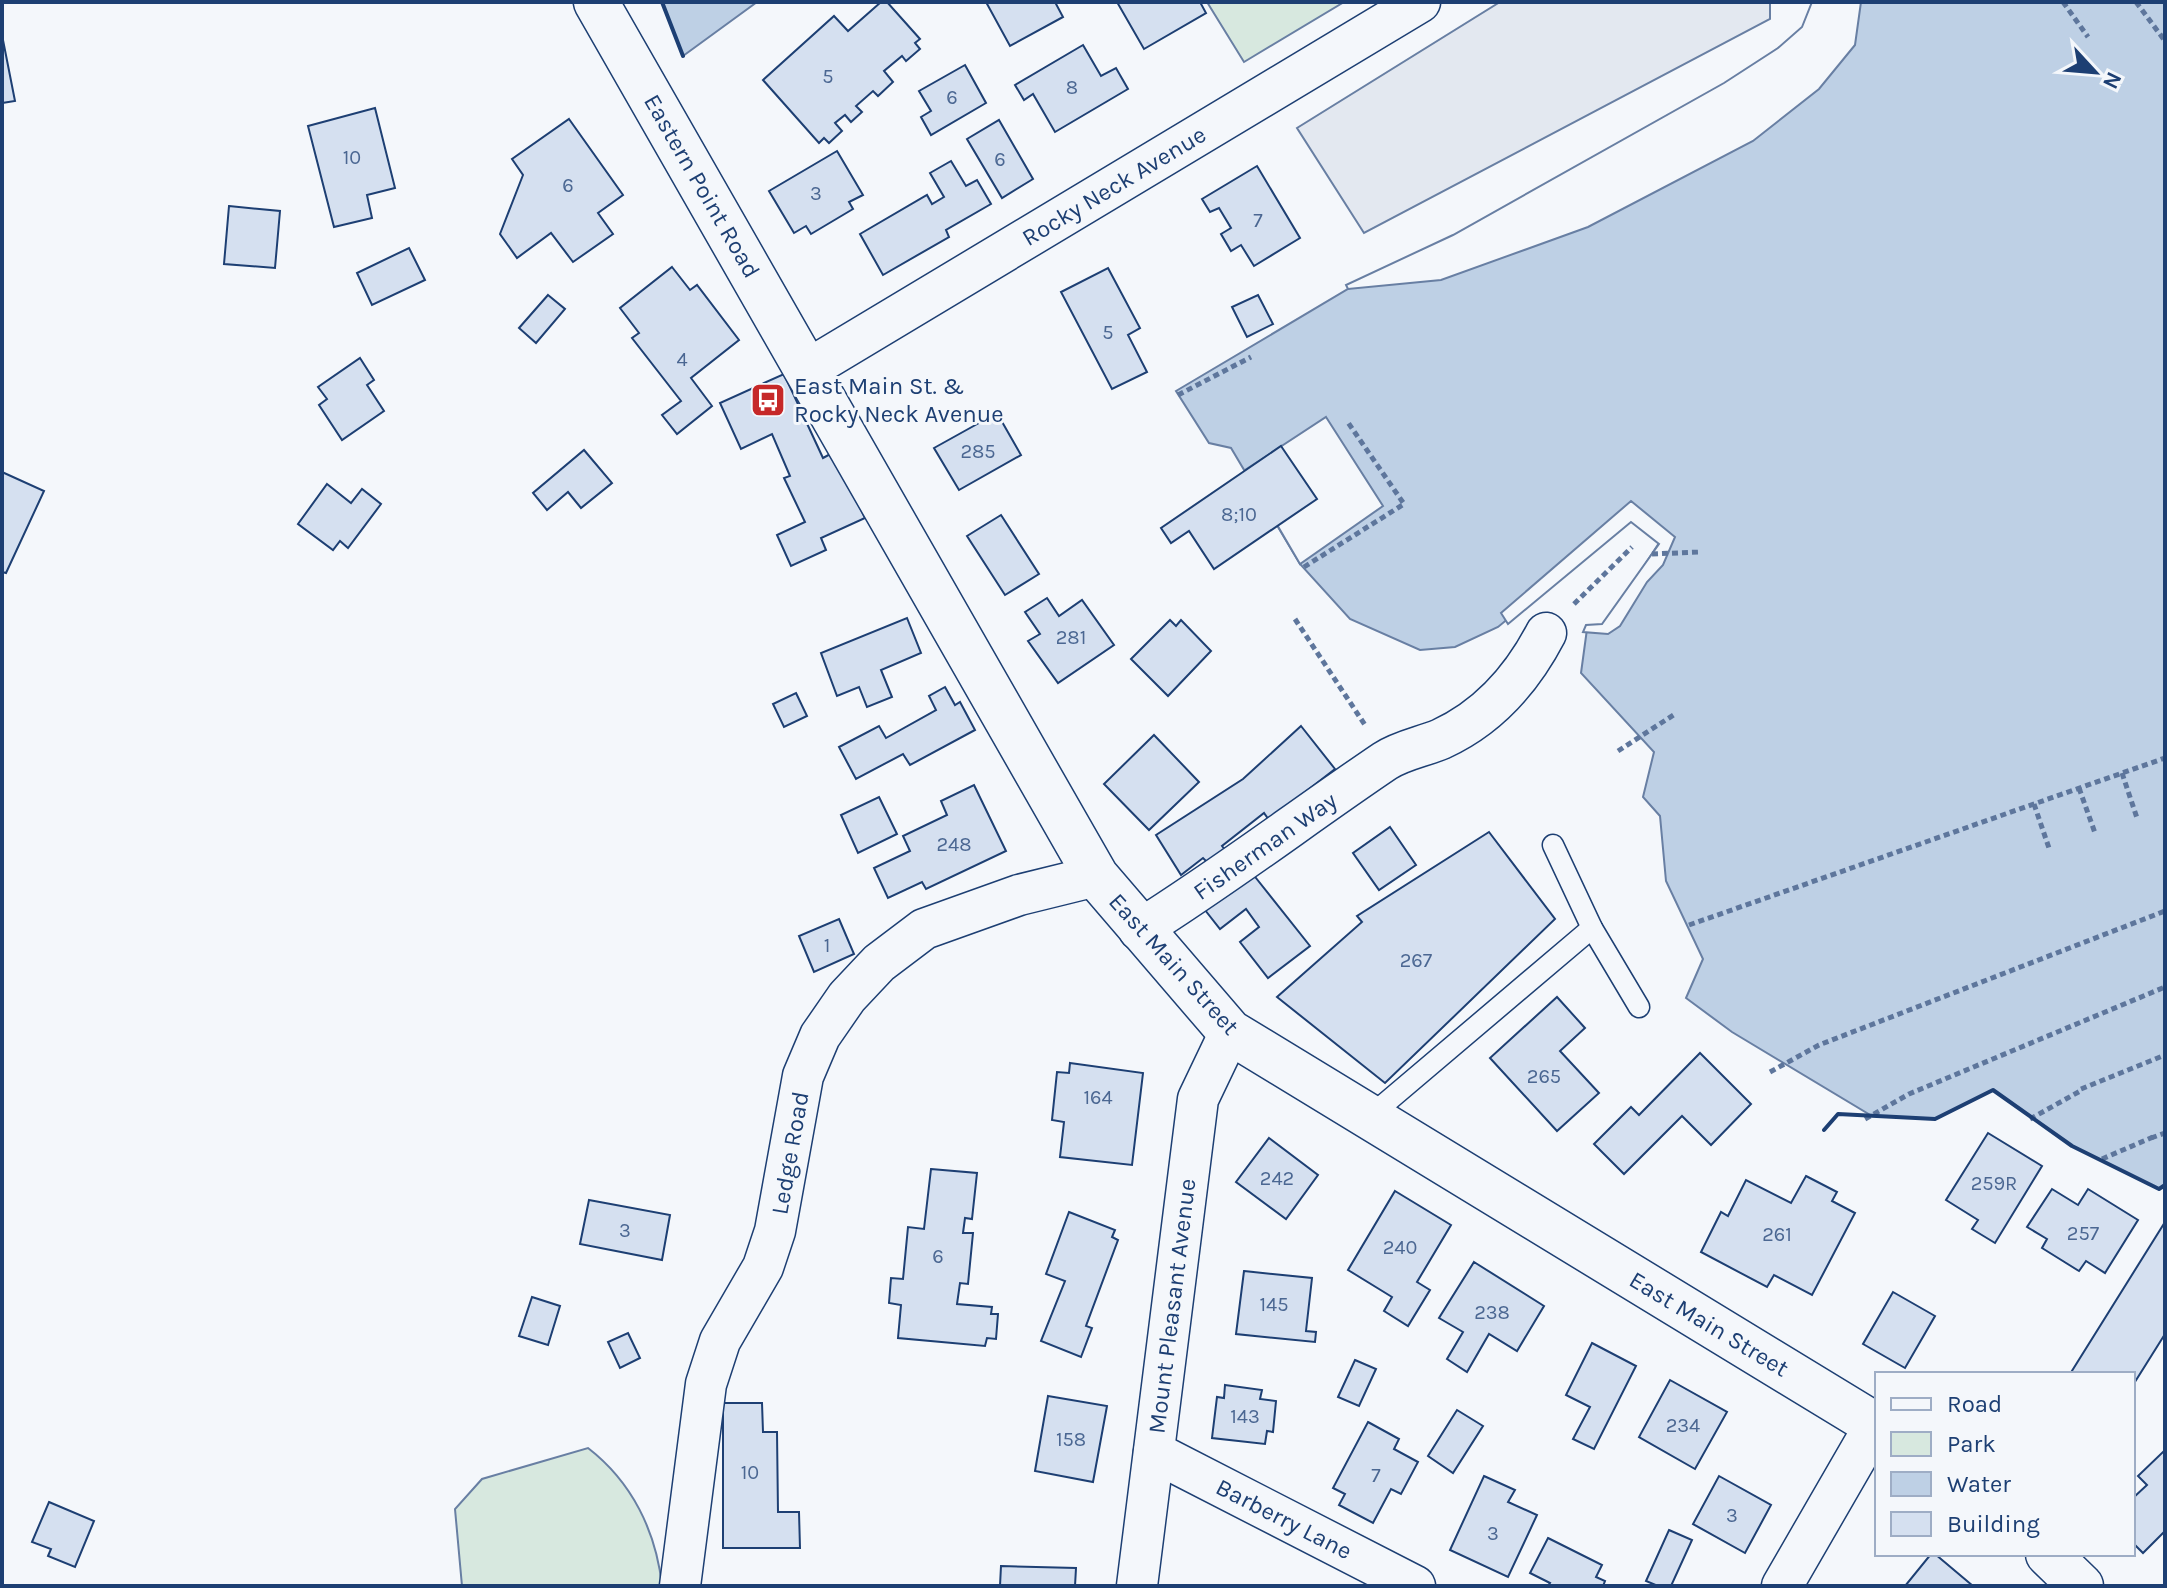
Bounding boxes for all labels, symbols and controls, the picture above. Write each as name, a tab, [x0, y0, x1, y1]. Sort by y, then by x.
north arrow	[2055, 32, 2135, 112]
house number: 5	[822, 65, 834, 88]
text: N	[2097, 68, 2127, 93]
house number: 8	[1066, 76, 1078, 99]
house number: 6	[946, 86, 958, 109]
street label: Eastern Point Road	[638, 89, 766, 283]
street label: Rocky Neck Avenue	[1017, 120, 1211, 252]
house number: 10	[343, 146, 361, 169]
house number: 6	[994, 148, 1006, 171]
house number: 6	[562, 174, 574, 197]
house number: 3	[810, 182, 822, 205]
house number: 7	[1253, 209, 1263, 232]
house number: 5	[1102, 321, 1114, 344]
house number: 4	[676, 348, 688, 371]
place label: East Main St. & Rocky Neck Avenue	[794, 372, 1004, 428]
bus stop icon: East Main St. & Rocky Neck Avenue	[749, 381, 787, 419]
house number: 285	[960, 440, 996, 463]
house number: 8;10	[1221, 503, 1257, 526]
house number: 281	[1056, 626, 1086, 649]
street label: Fisherman Way	[1188, 786, 1342, 906]
house number: 248	[936, 833, 972, 856]
street label: East Main Street	[1103, 887, 1245, 1041]
house number: 1	[824, 934, 830, 957]
house number: 267	[1400, 949, 1433, 972]
house number: 265	[1527, 1065, 1561, 1088]
house number: 164	[1083, 1086, 1113, 1109]
street label: Ledge Road	[765, 1089, 815, 1217]
house number: 242	[1260, 1167, 1294, 1190]
house number: 259R	[1971, 1172, 2017, 1195]
street label: Mount Pleasant Avenue	[1142, 1177, 1202, 1435]
house number: 3	[619, 1219, 631, 1242]
house number: 257	[2067, 1222, 2100, 1245]
house number: 261	[1762, 1223, 1792, 1246]
house number: 240	[1383, 1236, 1417, 1259]
house number: 6	[932, 1245, 944, 1268]
street label: East Main Street	[1624, 1265, 1794, 1383]
house number: 145	[1259, 1293, 1289, 1316]
house number: 238	[1474, 1301, 1510, 1324]
legend	[1875, 1372, 2135, 1556]
text: Road	[1947, 1390, 2002, 1418]
house number: 143	[1230, 1405, 1260, 1428]
house number: 234	[1666, 1414, 1700, 1437]
house number: 158	[1056, 1428, 1086, 1451]
text: Park	[1947, 1430, 1996, 1458]
house number: 10	[741, 1461, 759, 1484]
house number: 7	[1371, 1464, 1381, 1487]
text: Water	[1947, 1470, 2011, 1498]
street label: Barberry Lane	[1211, 1473, 1357, 1565]
house number: 3	[1726, 1504, 1738, 1527]
text: Building	[1947, 1510, 2040, 1538]
house number: 3	[1487, 1522, 1499, 1545]

